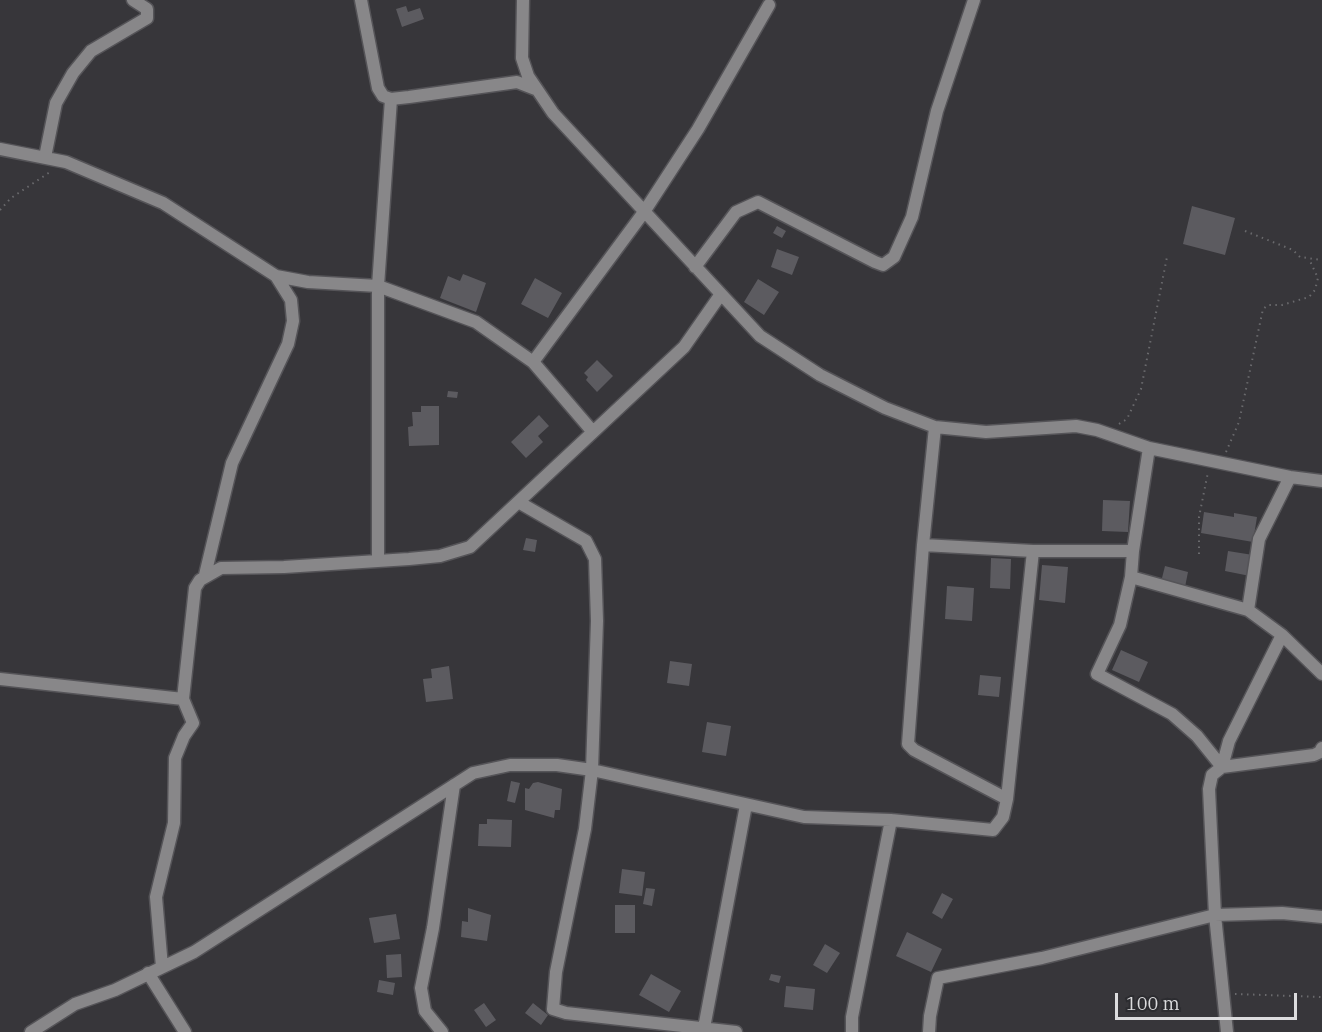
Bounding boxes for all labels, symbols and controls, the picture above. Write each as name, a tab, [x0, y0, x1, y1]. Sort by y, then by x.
scale bar	[1118, 981, 1300, 1019]
text: 100 m	[1126, 992, 1180, 1015]

